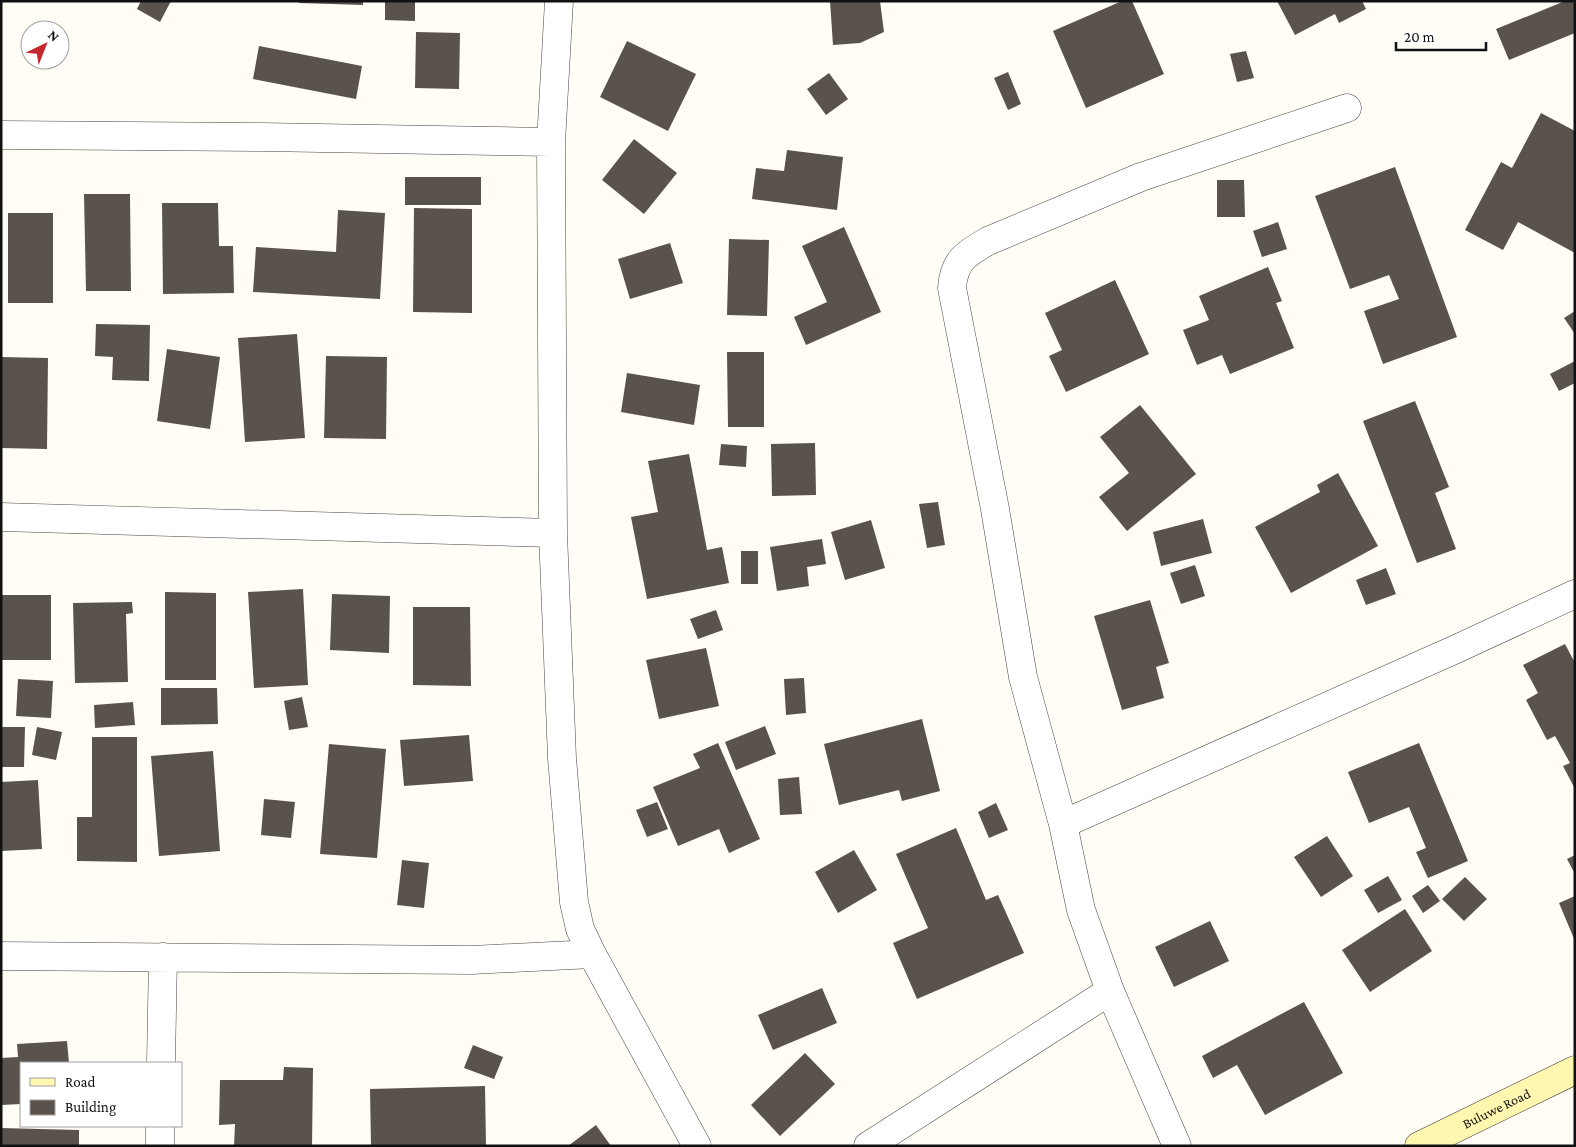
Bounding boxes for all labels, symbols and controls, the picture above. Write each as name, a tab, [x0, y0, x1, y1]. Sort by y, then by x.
north arrow	[20, 20, 70, 70]
scale bar	[1396, 20, 1486, 52]
text: N	[45, 26, 63, 45]
text: 20 m	[1404, 29, 1435, 45]
legend	[20, 1062, 182, 1127]
text: Road	[65, 1074, 96, 1090]
street label: Buluwe Road	[1460, 1085, 1533, 1132]
text: Building	[65, 1099, 116, 1116]

